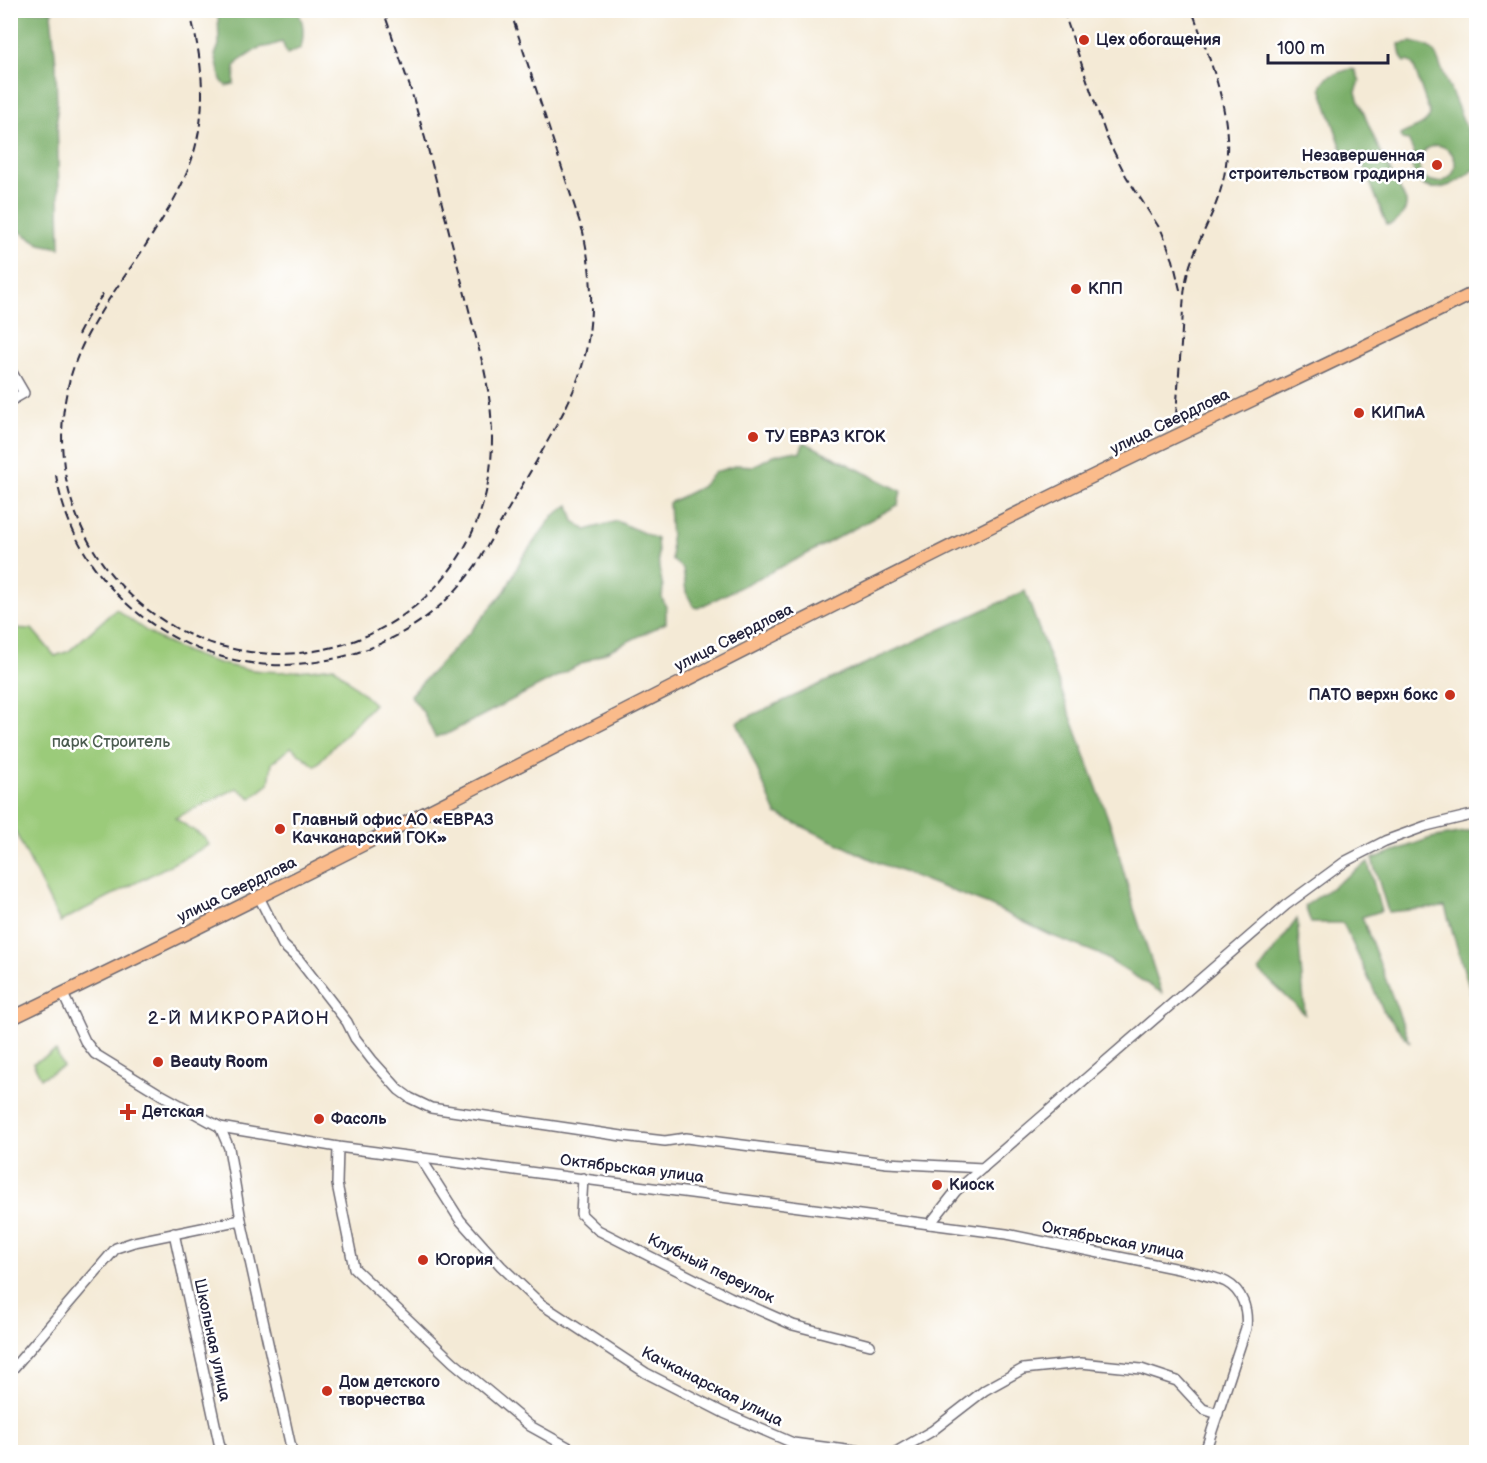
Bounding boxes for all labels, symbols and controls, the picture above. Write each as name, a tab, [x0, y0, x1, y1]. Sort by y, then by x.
scale bar	[1268, 27, 1388, 65]
place label: Цех обогащения	[1096, 31, 1221, 50]
marker: Цех обогащения	[1077, 33, 1091, 47]
text: 100 m	[1277, 38, 1325, 59]
place label: Незавершенная строительством градирня	[1229, 147, 1425, 184]
marker: Незавершенная строительством градирня	[1430, 158, 1444, 172]
place label: КПП	[1088, 280, 1123, 299]
marker: КПП	[1069, 282, 1083, 296]
street label: улица Свердлова	[1107, 385, 1233, 459]
place label: КИПиА	[1371, 404, 1426, 423]
marker: КИПиА	[1352, 406, 1366, 420]
place label: ТУ ЕВРАЗ КГОК	[765, 428, 886, 447]
marker: ТУ ЕВРАЗ КГОК	[746, 430, 760, 444]
street label: улица Свердлова	[672, 600, 797, 676]
place label: ПАТО верхн бокс	[1309, 686, 1438, 705]
marker: ПАТО верхн бокс	[1443, 688, 1457, 702]
park label: парк Строитель	[52, 733, 170, 752]
place label: Главный офис АО «ЕВРАЗ Качканарский ГОК»	[292, 811, 494, 848]
marker: Главный офис АО «ЕВРАЗ Качканарский ГОК»	[273, 822, 287, 836]
street label: улица Свердлова	[174, 853, 300, 927]
district label: 2-Й МИКРОРАЙОН	[148, 1008, 330, 1029]
place label: Beauty Room	[170, 1053, 268, 1072]
marker: Beauty Room	[151, 1055, 165, 1069]
marker: Детская	[119, 1103, 137, 1121]
place label: Детская	[142, 1103, 205, 1122]
place label: Фасоль	[331, 1110, 387, 1129]
marker: Фасоль	[312, 1112, 326, 1126]
street label: Октябрьская улица	[559, 1151, 706, 1187]
place label: Киоск	[949, 1176, 995, 1195]
marker: Киоск	[930, 1178, 944, 1192]
street label: Октябрьская улица	[1040, 1218, 1187, 1264]
street label: Клубный переулок	[644, 1230, 778, 1308]
place label: Югория	[435, 1251, 493, 1270]
marker: Югория	[416, 1253, 430, 1267]
street label: Школьная улица	[190, 1277, 234, 1404]
street label: Качканарская улица	[638, 1343, 786, 1431]
place label: Дом детского творчества	[339, 1373, 440, 1410]
marker: Дом детского творчества	[320, 1384, 334, 1398]

